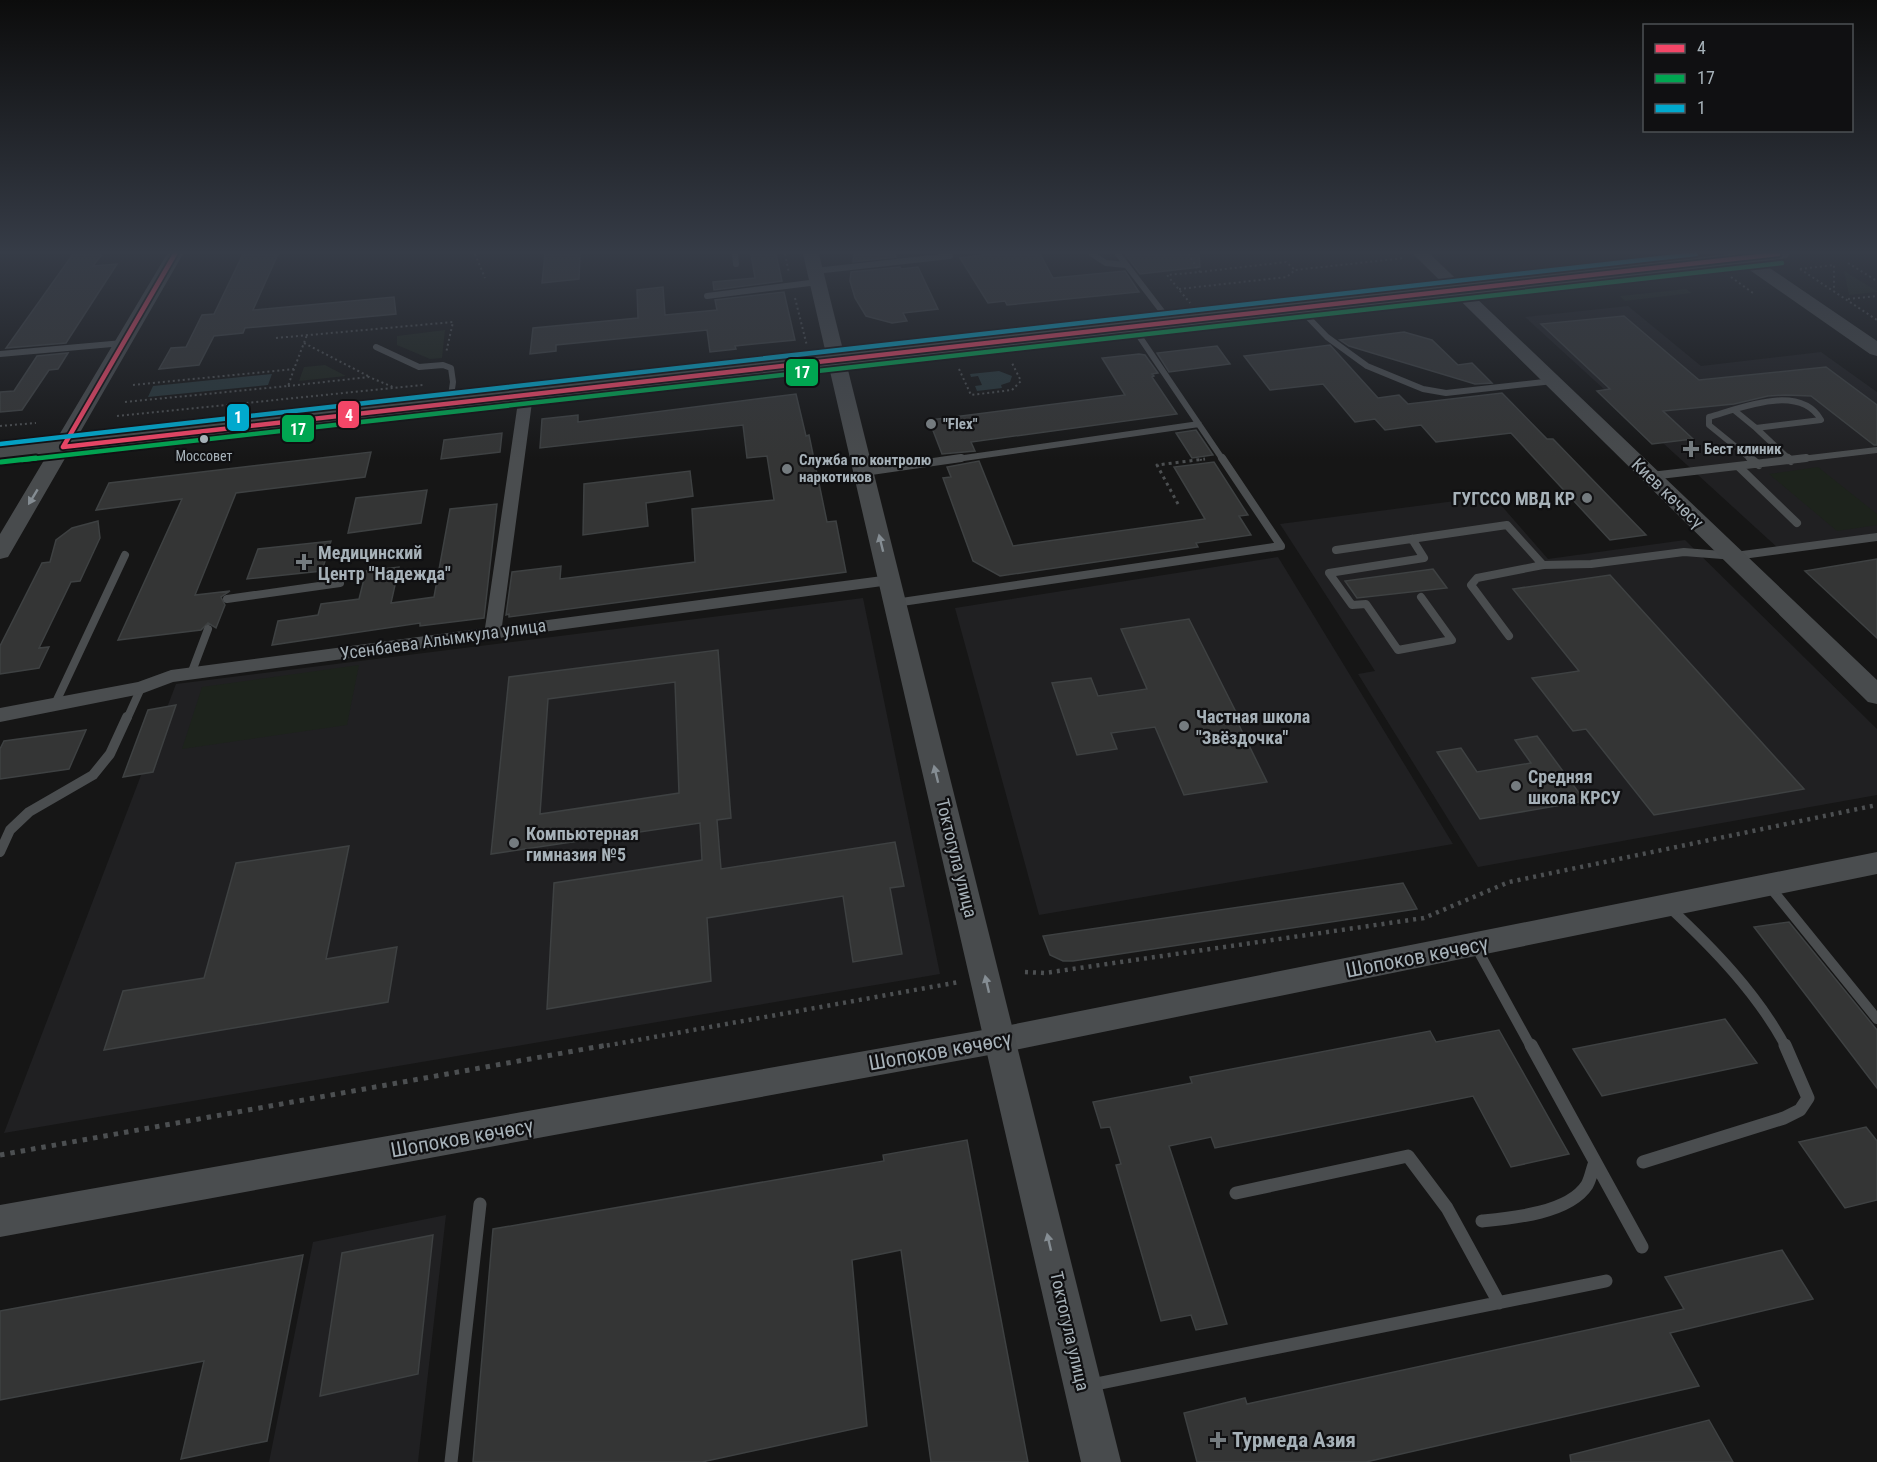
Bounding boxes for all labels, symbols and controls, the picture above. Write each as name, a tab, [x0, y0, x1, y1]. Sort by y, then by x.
legend	[1643, 24, 1853, 132]
text: 4	[1697, 37, 1706, 58]
text: 17	[1697, 67, 1715, 88]
text: 1	[1697, 97, 1706, 118]
line badge: 17	[785, 358, 819, 387]
text: 17	[794, 363, 810, 382]
line badge: 4	[337, 400, 360, 429]
line badge: 1	[226, 403, 250, 432]
text: 4	[345, 406, 353, 425]
text: 1	[234, 408, 242, 427]
line badge: 17	[281, 414, 315, 443]
place label: "Flex"	[943, 415, 978, 433]
marker: "Flex"	[924, 417, 938, 431]
text: 17	[290, 420, 306, 439]
marker: Моссовет	[198, 433, 210, 445]
marker: Бест клиник	[1682, 440, 1700, 458]
place label: Бест клиник	[1704, 440, 1782, 458]
place label: Моссовет	[175, 448, 233, 464]
place label: Служба по контролю наркотиков	[799, 451, 932, 486]
street label: Киев көчөсү	[1628, 453, 1708, 533]
marker: Служба по контролю наркотиков	[780, 462, 794, 476]
place label: ГУГССО МВД КР	[1452, 488, 1575, 509]
one-way arrow	[28, 489, 38, 506]
marker: ГУГССО МВД КР	[1580, 491, 1594, 505]
one-way arrow	[875, 534, 885, 552]
place label: Медицинский Центр "Надежда"	[318, 542, 451, 584]
marker: Медицинский Центр "Надежда"	[295, 553, 313, 571]
street label: Усенбаева Алымкула улица	[339, 614, 547, 664]
place label: Частная школа "Звёздочка"	[1196, 706, 1310, 748]
marker: Частная школа "Звёздочка"	[1177, 719, 1191, 733]
one-way arrow	[931, 764, 941, 783]
place label: Средняя школа КРСУ	[1528, 766, 1621, 808]
marker: Средняя школа КРСУ	[1509, 779, 1523, 793]
street label: Токтогула улица	[932, 796, 982, 920]
place label: Компьютерная гимназия №5	[526, 823, 639, 865]
marker: Компьютерная гимназия №5	[507, 836, 521, 850]
street label: Шопоков көчөсү	[1344, 931, 1490, 983]
one-way arrow	[981, 974, 991, 993]
street label: Шопоков көчөсү	[867, 1027, 1013, 1075]
street label: Шопоков көчөсү	[389, 1114, 535, 1162]
one-way arrow	[1043, 1233, 1053, 1251]
street label: Токтогула улица	[1046, 1269, 1094, 1393]
place label: Турмеда Азия	[1232, 1428, 1356, 1452]
marker: Турмеда Азия	[1209, 1431, 1227, 1449]

